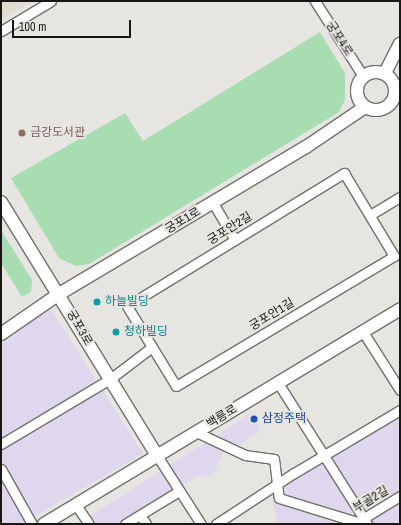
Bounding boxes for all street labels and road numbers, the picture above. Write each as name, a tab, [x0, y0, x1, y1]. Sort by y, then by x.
street label: 궁포4로	[322, 19, 356, 59]
street label: 궁포1로	[163, 205, 203, 237]
street label: 궁포안2길	[205, 210, 255, 248]
street label: 궁포안1길	[247, 296, 297, 334]
street label: 궁포3로	[63, 308, 95, 348]
street label: 백릉로	[204, 402, 240, 432]
street label: 부골2길	[351, 484, 391, 516]

